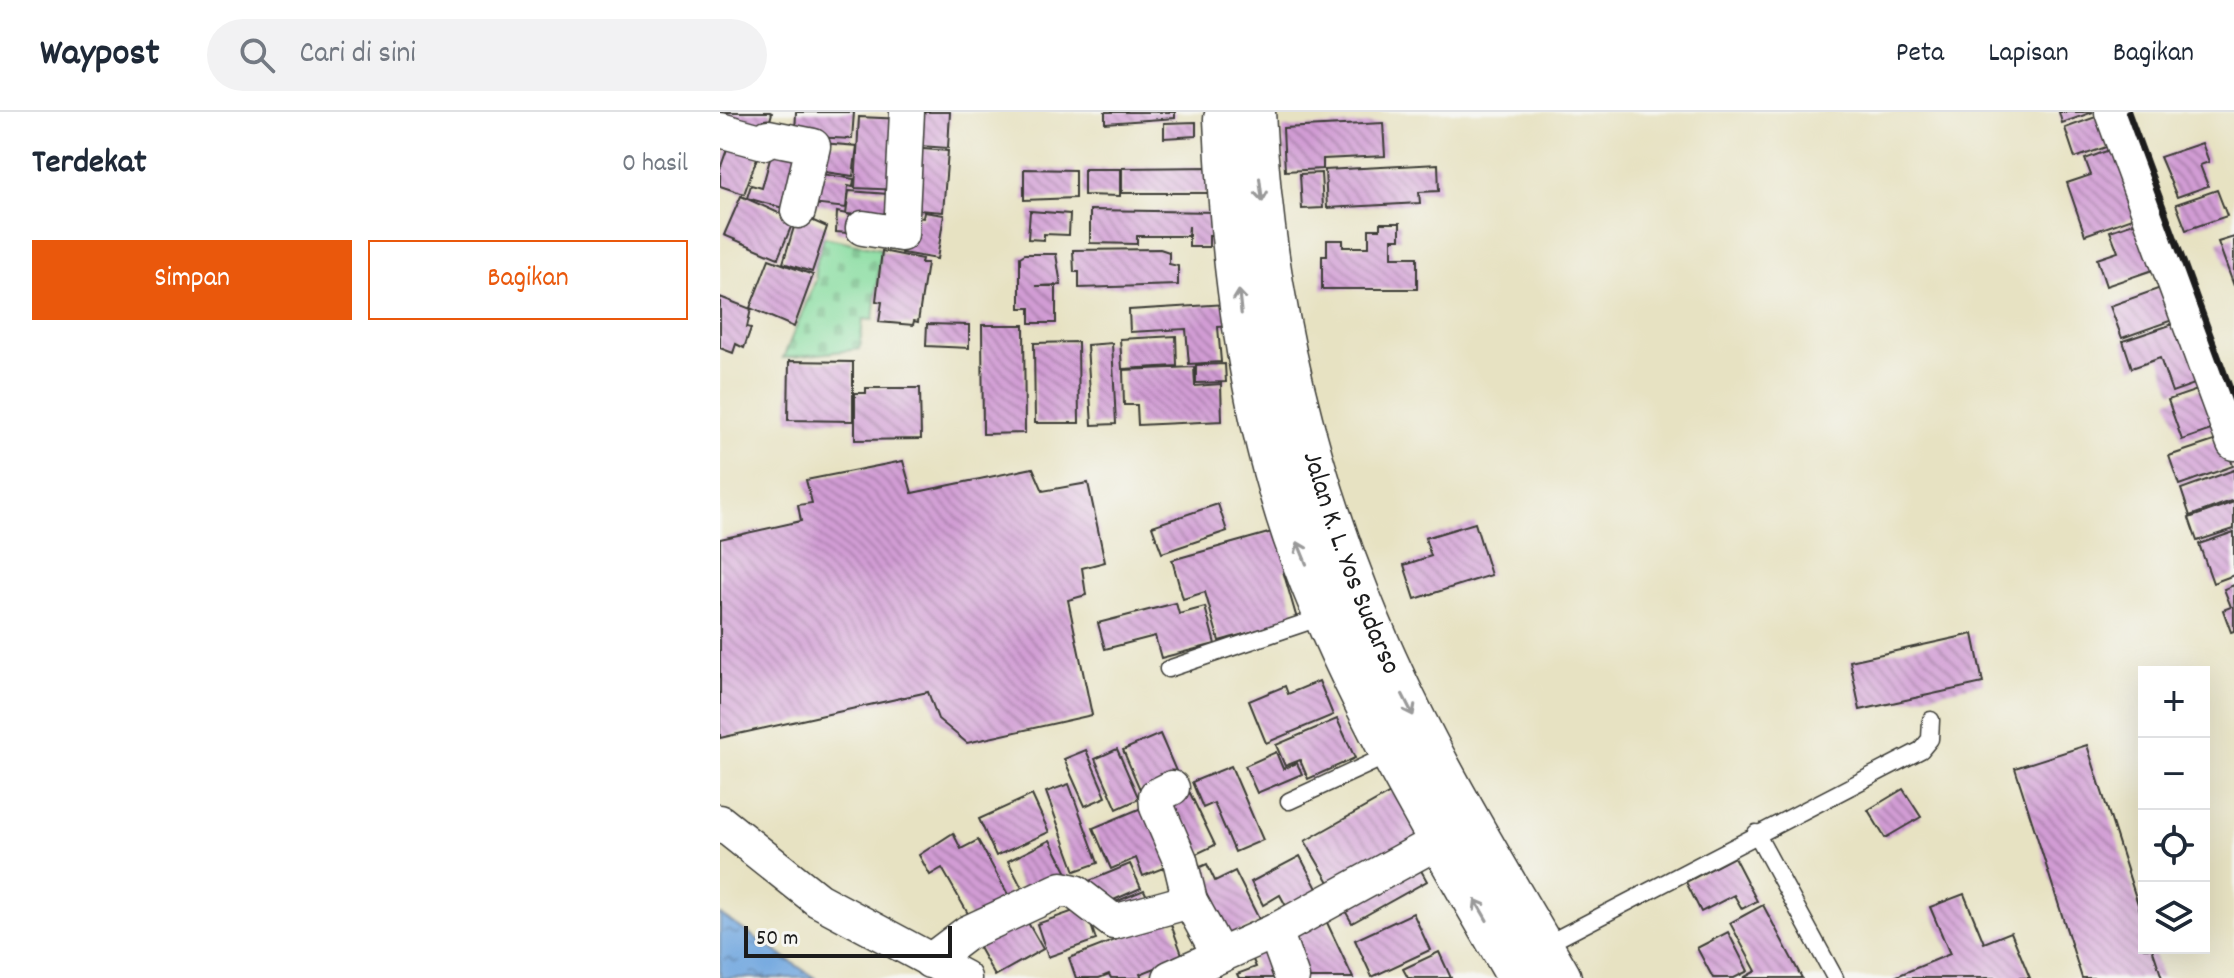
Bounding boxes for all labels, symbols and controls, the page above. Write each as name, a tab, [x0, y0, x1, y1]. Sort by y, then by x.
search box	[207, 19, 767, 91]
text: Waypost	[40, 28, 159, 83]
icon: search	[235, 33, 279, 77]
text: Cari di sini	[299, 34, 416, 77]
text: Peta	[1896, 35, 1944, 75]
text: Lapisan	[1988, 35, 2069, 75]
text: Bagikan	[2113, 35, 2194, 75]
text: Terdekat	[32, 140, 147, 189]
text: 0 hasil	[622, 146, 688, 183]
one-way arrow	[1253, 176, 1268, 203]
button: Simpan	[32, 240, 352, 320]
button: Bagikan	[368, 240, 688, 320]
one-way arrow	[1232, 289, 1247, 315]
street label: Jalan K. L. Yos Sudarso	[1290, 447, 1409, 682]
one-way arrow	[1294, 541, 1308, 566]
map controls	[2138, 666, 2210, 954]
button: +	[2138, 666, 2210, 738]
one-way arrow	[1401, 693, 1417, 717]
button: −	[2138, 738, 2210, 810]
button: locate	[2138, 810, 2210, 882]
button: layers	[2138, 882, 2210, 954]
one-way arrow	[1473, 899, 1488, 923]
scale bar	[744, 922, 952, 958]
text: 50 m	[756, 924, 798, 955]

